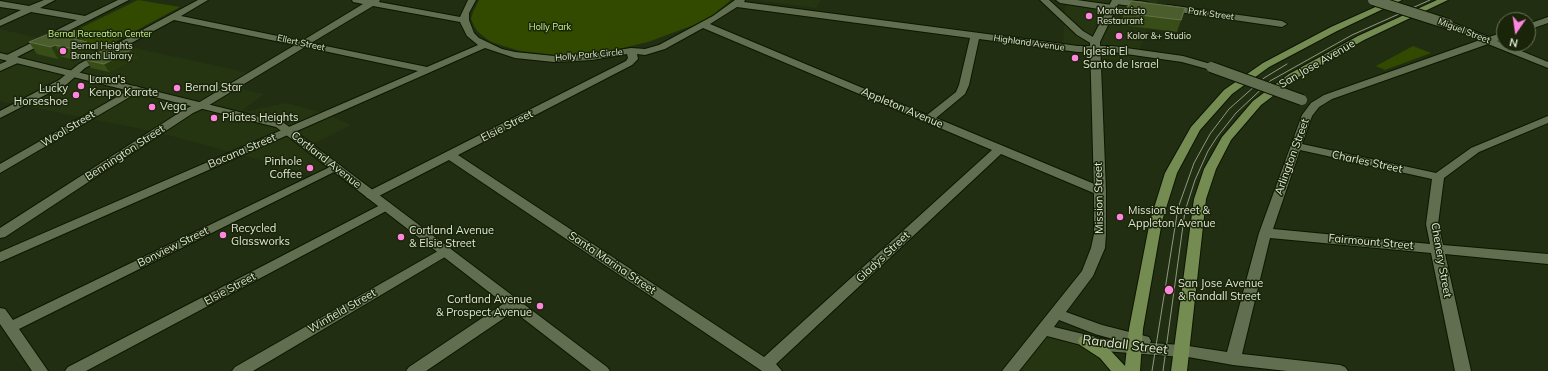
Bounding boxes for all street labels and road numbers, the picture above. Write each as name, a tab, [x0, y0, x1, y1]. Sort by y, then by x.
street label: Park Street	[1187, 5, 1235, 23]
street label: Miguel Street	[1437, 16, 1491, 46]
street label: Ellert Street	[276, 33, 326, 53]
street label: Highland Avenue	[993, 33, 1065, 53]
street label: San Jose Avenue	[1277, 37, 1357, 91]
street label: Holly Park Circle	[555, 47, 623, 63]
street label: Appleton Avenue	[859, 85, 945, 131]
street label: Elsie Street	[479, 107, 535, 145]
street label: Wool Street	[39, 108, 97, 150]
street label: Arlington Street	[1272, 117, 1312, 197]
street label: Bennington Street	[83, 122, 167, 184]
street label: Cortland Avenue	[288, 129, 364, 191]
street label: Bocana Street	[206, 131, 278, 171]
street label: Charles Street	[1330, 148, 1404, 176]
street label: Mission Street	[1092, 162, 1106, 234]
street label: Chenery Street	[1428, 222, 1454, 298]
street label: Bonview Street	[135, 224, 211, 270]
street label: Santa Marina Street	[566, 229, 658, 297]
street label: Gladys Street	[854, 229, 912, 285]
street label: Fairmount Street	[1328, 232, 1414, 252]
street label: Elsie Street	[202, 270, 258, 308]
street label: Winfield Street	[306, 286, 378, 336]
street label: Randall Street	[1082, 332, 1168, 358]

